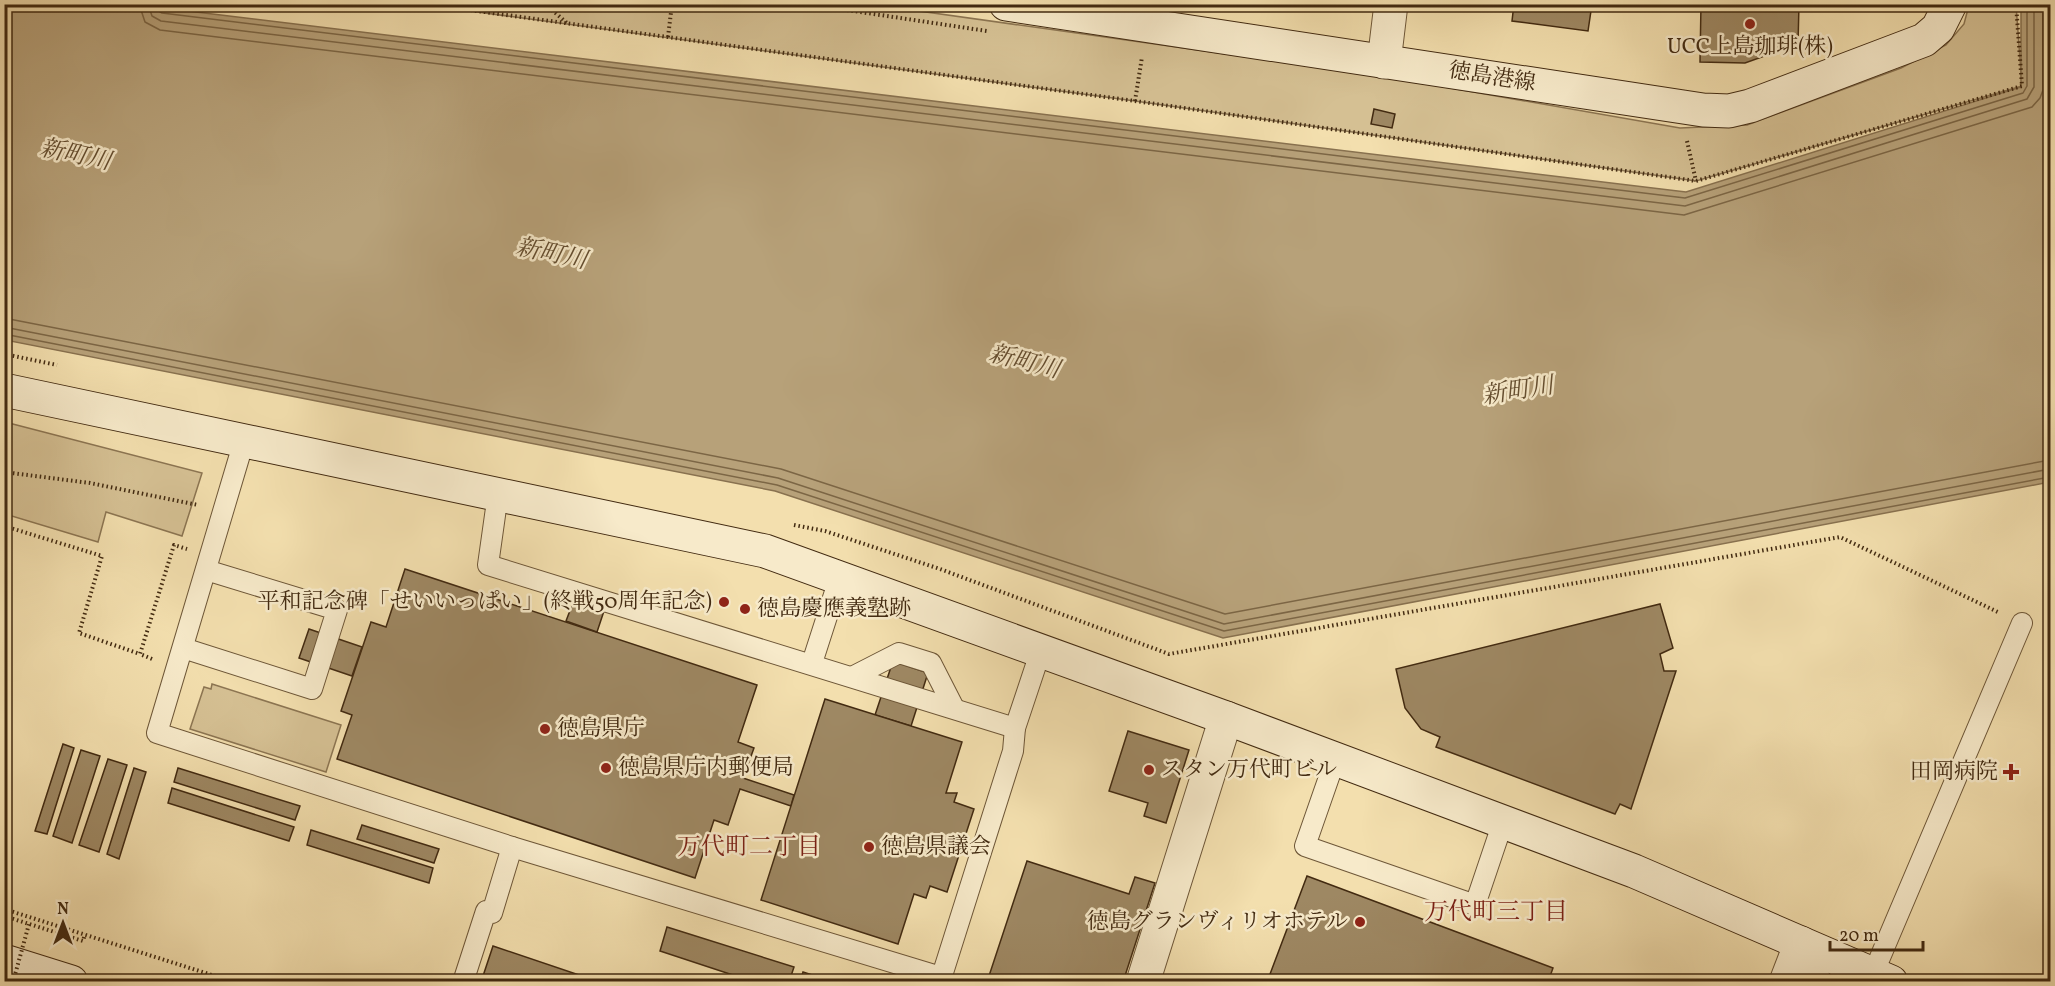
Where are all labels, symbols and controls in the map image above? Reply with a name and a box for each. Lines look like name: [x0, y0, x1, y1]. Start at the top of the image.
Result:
marker: UCC上島珈琲(株): [1743, 17, 1757, 31]
place label: UCC上島珈琲(株): [1667, 32, 1833, 63]
street label: 徳島港線: [1446, 56, 1538, 100]
water label: 新町川: [36, 132, 117, 181]
water label: 新町川: [512, 231, 593, 280]
water label: 新町川: [985, 338, 1066, 389]
water label: 新町川: [1480, 369, 1559, 414]
place label: 平和記念碑「せいいっぱい」(終戦50周年記念): [258, 587, 712, 618]
place label: 徳島慶應義塾跡: [757, 594, 911, 625]
marker: 平和記念碑「せいいっぱい」(終戦50周年記念): [717, 595, 731, 609]
marker: 徳島慶應義塾跡: [738, 602, 752, 616]
place label: 徳島県庁: [557, 714, 645, 745]
marker: 徳島県庁: [538, 722, 552, 736]
place label: 徳島県庁内郵便局: [618, 753, 794, 784]
place label: スタン万代町ビル: [1161, 755, 1337, 786]
place label: 田岡病院: [1910, 757, 1998, 788]
marker: 徳島県庁内郵便局: [599, 761, 613, 775]
marker: スタン万代町ビル: [1142, 763, 1156, 777]
marker: 田岡病院: [2002, 763, 2020, 781]
district label: 万代町二丁目: [677, 831, 821, 865]
place label: 徳島県議会: [881, 832, 991, 863]
marker: 徳島県議会: [862, 840, 876, 854]
north arrow: [33, 893, 93, 953]
district label: 万代町三丁目: [1424, 896, 1568, 930]
text: N: [57, 899, 69, 921]
place label: 徳島グランヴィリオホテル: [1087, 907, 1348, 938]
scale bar: [1830, 914, 1923, 952]
marker: 徳島グランヴィリオホテル: [1353, 915, 1367, 929]
text: 20 m: [1839, 924, 1879, 949]

